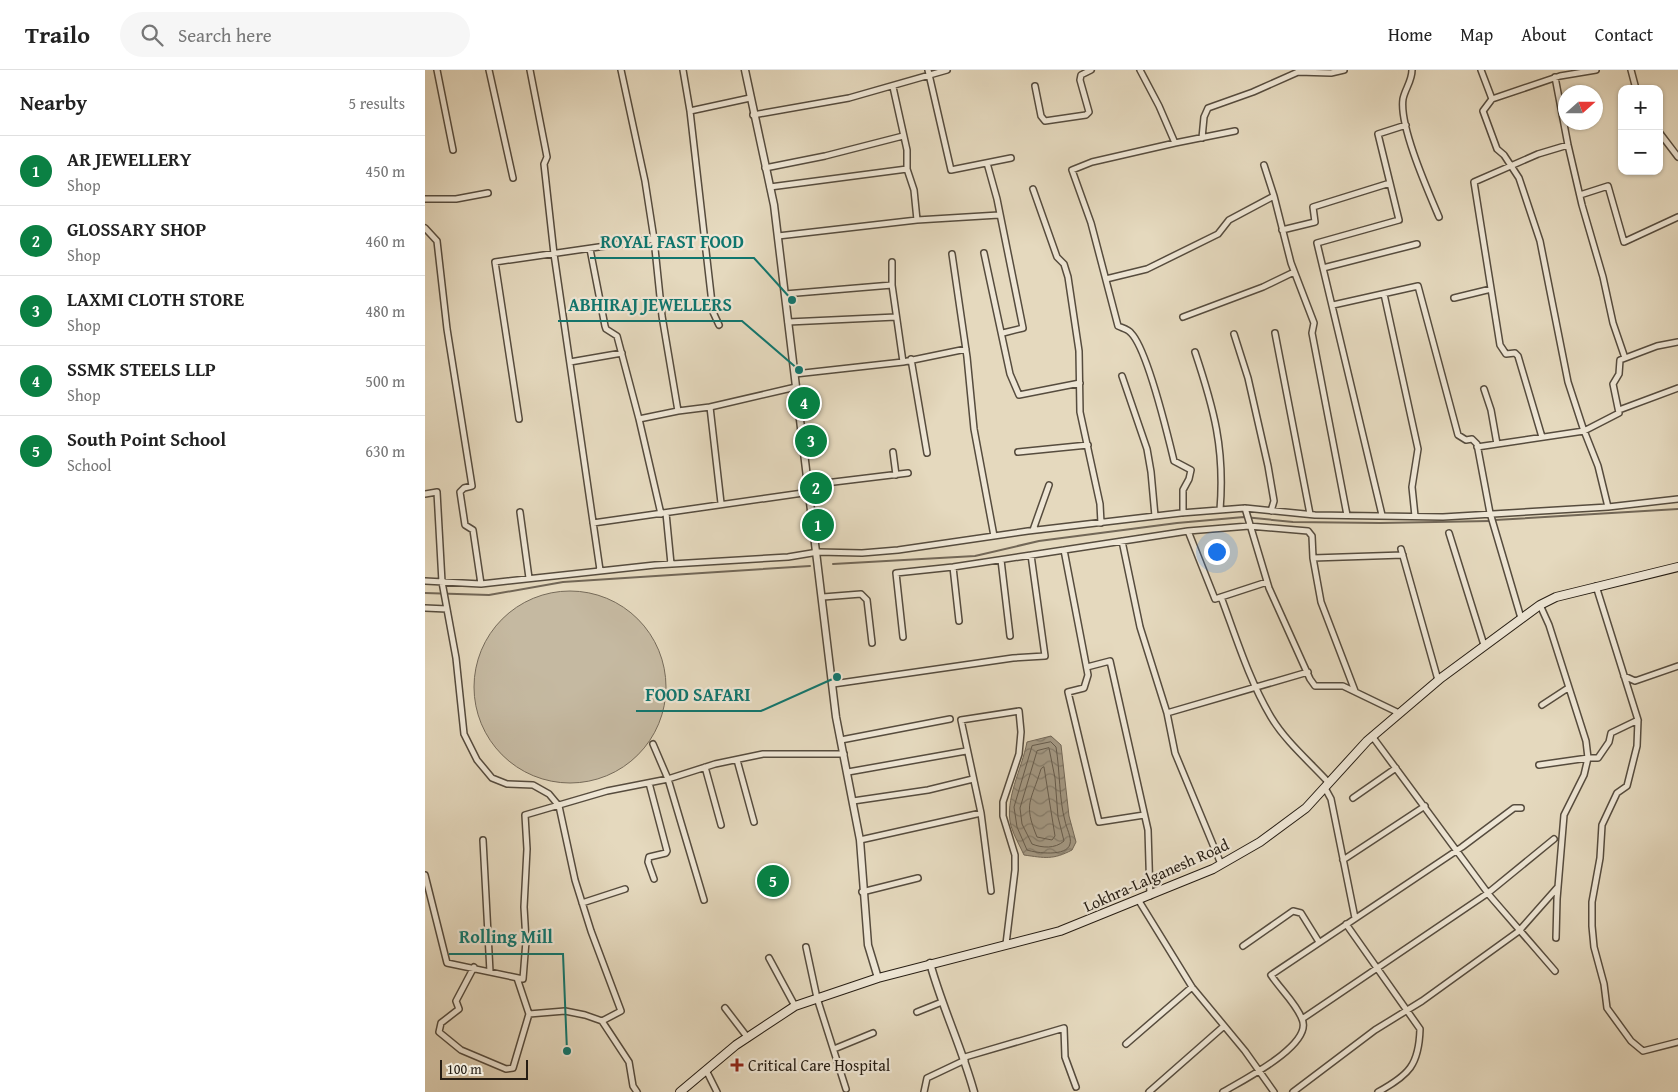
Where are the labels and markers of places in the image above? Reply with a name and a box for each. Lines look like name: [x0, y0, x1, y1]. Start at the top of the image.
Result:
callout: ROYAL FAST FOOD: [590, 225, 754, 258]
callout: ABHIRAJ JEWELLERS: [558, 288, 742, 321]
pin: 4: [788, 384, 820, 422]
pin: 3: [795, 422, 827, 460]
pin: 2: [800, 469, 832, 507]
pin: 1: [802, 506, 834, 544]
callout: FOOD SAFARI: [636, 678, 761, 711]
pin: 5: [757, 862, 789, 900]
callout: Rolling Mill: [449, 921, 563, 954]
place label: Critical Care Hospital: [748, 1053, 891, 1077]
marker: Critical Care Hospital: [730, 1058, 744, 1072]

